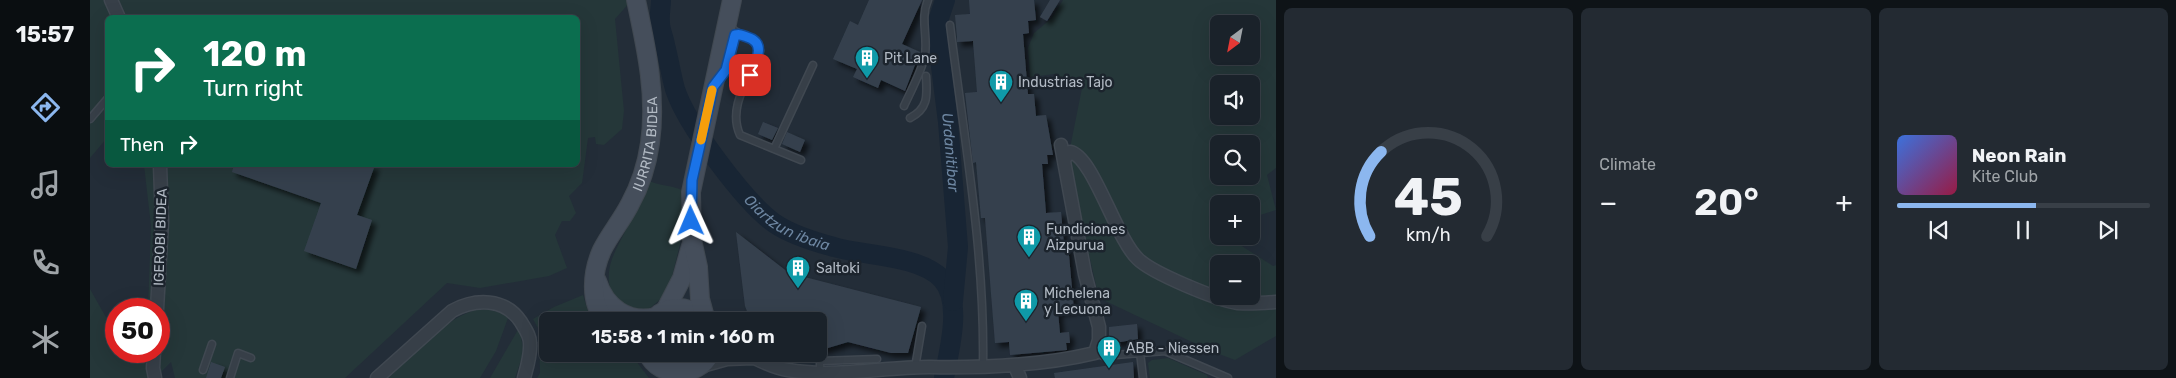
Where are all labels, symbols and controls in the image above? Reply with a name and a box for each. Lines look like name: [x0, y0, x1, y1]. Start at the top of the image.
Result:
north arrow: [1210, 15, 1260, 65]
map controls: [1210, 15, 1260, 305]
text: 15:57: [16, 21, 74, 48]
text: 120 m: [203, 33, 306, 75]
icon: right: [120, 35, 185, 100]
building icon: Pit Lane: [854, 45, 880, 79]
place label: Pit Lane: [884, 50, 937, 67]
pin: [729, 54, 771, 96]
icon: arrive: [736, 61, 764, 89]
building icon: Industrias Tajo: [988, 69, 1014, 103]
place label: Industrias Tajo: [1018, 74, 1113, 91]
text: Turn right: [203, 75, 303, 102]
button: sound: [1210, 75, 1260, 125]
icon: directions: [28, 90, 63, 125]
street label: IURRITA BIDEA: [629, 96, 661, 194]
water label: Urdanitibar: [938, 112, 963, 194]
icon: right: [174, 130, 202, 158]
text: Then: [120, 133, 164, 156]
button: search: [1210, 135, 1260, 185]
text: Neon Rain: [1972, 144, 2066, 167]
text: Climate: [1599, 155, 1656, 174]
text: 45: [1394, 166, 1463, 228]
icon: music: [28, 167, 63, 202]
text: Kite Club: [1972, 167, 2038, 186]
text: 20°: [1694, 179, 1759, 225]
text: −: [1599, 186, 1618, 219]
text: +: [1835, 186, 1853, 219]
street label: IGEROBI BIDEA: [150, 187, 171, 286]
water label: Oiartzun ibaia: [740, 191, 832, 255]
position arrow: [664, 194, 716, 246]
button: +: [1210, 195, 1260, 245]
icon: previous: [1925, 216, 1953, 244]
icon: pause: [2009, 216, 2037, 244]
icon: next: [2094, 216, 2122, 244]
place label: Fundiciones Aizpurua: [1046, 221, 1125, 254]
building icon: Fundiciones Aizpurua: [1016, 224, 1042, 258]
text: km/h: [1406, 224, 1451, 245]
icon: phone: [28, 245, 63, 280]
building icon: Saltoki: [785, 255, 811, 289]
button: −: [1210, 255, 1260, 305]
place label: Saltoki: [816, 260, 860, 277]
place label: Michelena y Lecuona: [1044, 285, 1111, 318]
building icon: Michelena y Lecuona: [1013, 288, 1039, 322]
speed limit sign: 50: [105, 298, 170, 363]
icon: climate: [28, 322, 63, 357]
text: 15:58 · 1 min · 160 m: [591, 325, 775, 348]
building icon: ABB - Niessen: [1096, 335, 1122, 369]
place label: ABB - Niessen: [1126, 340, 1219, 357]

